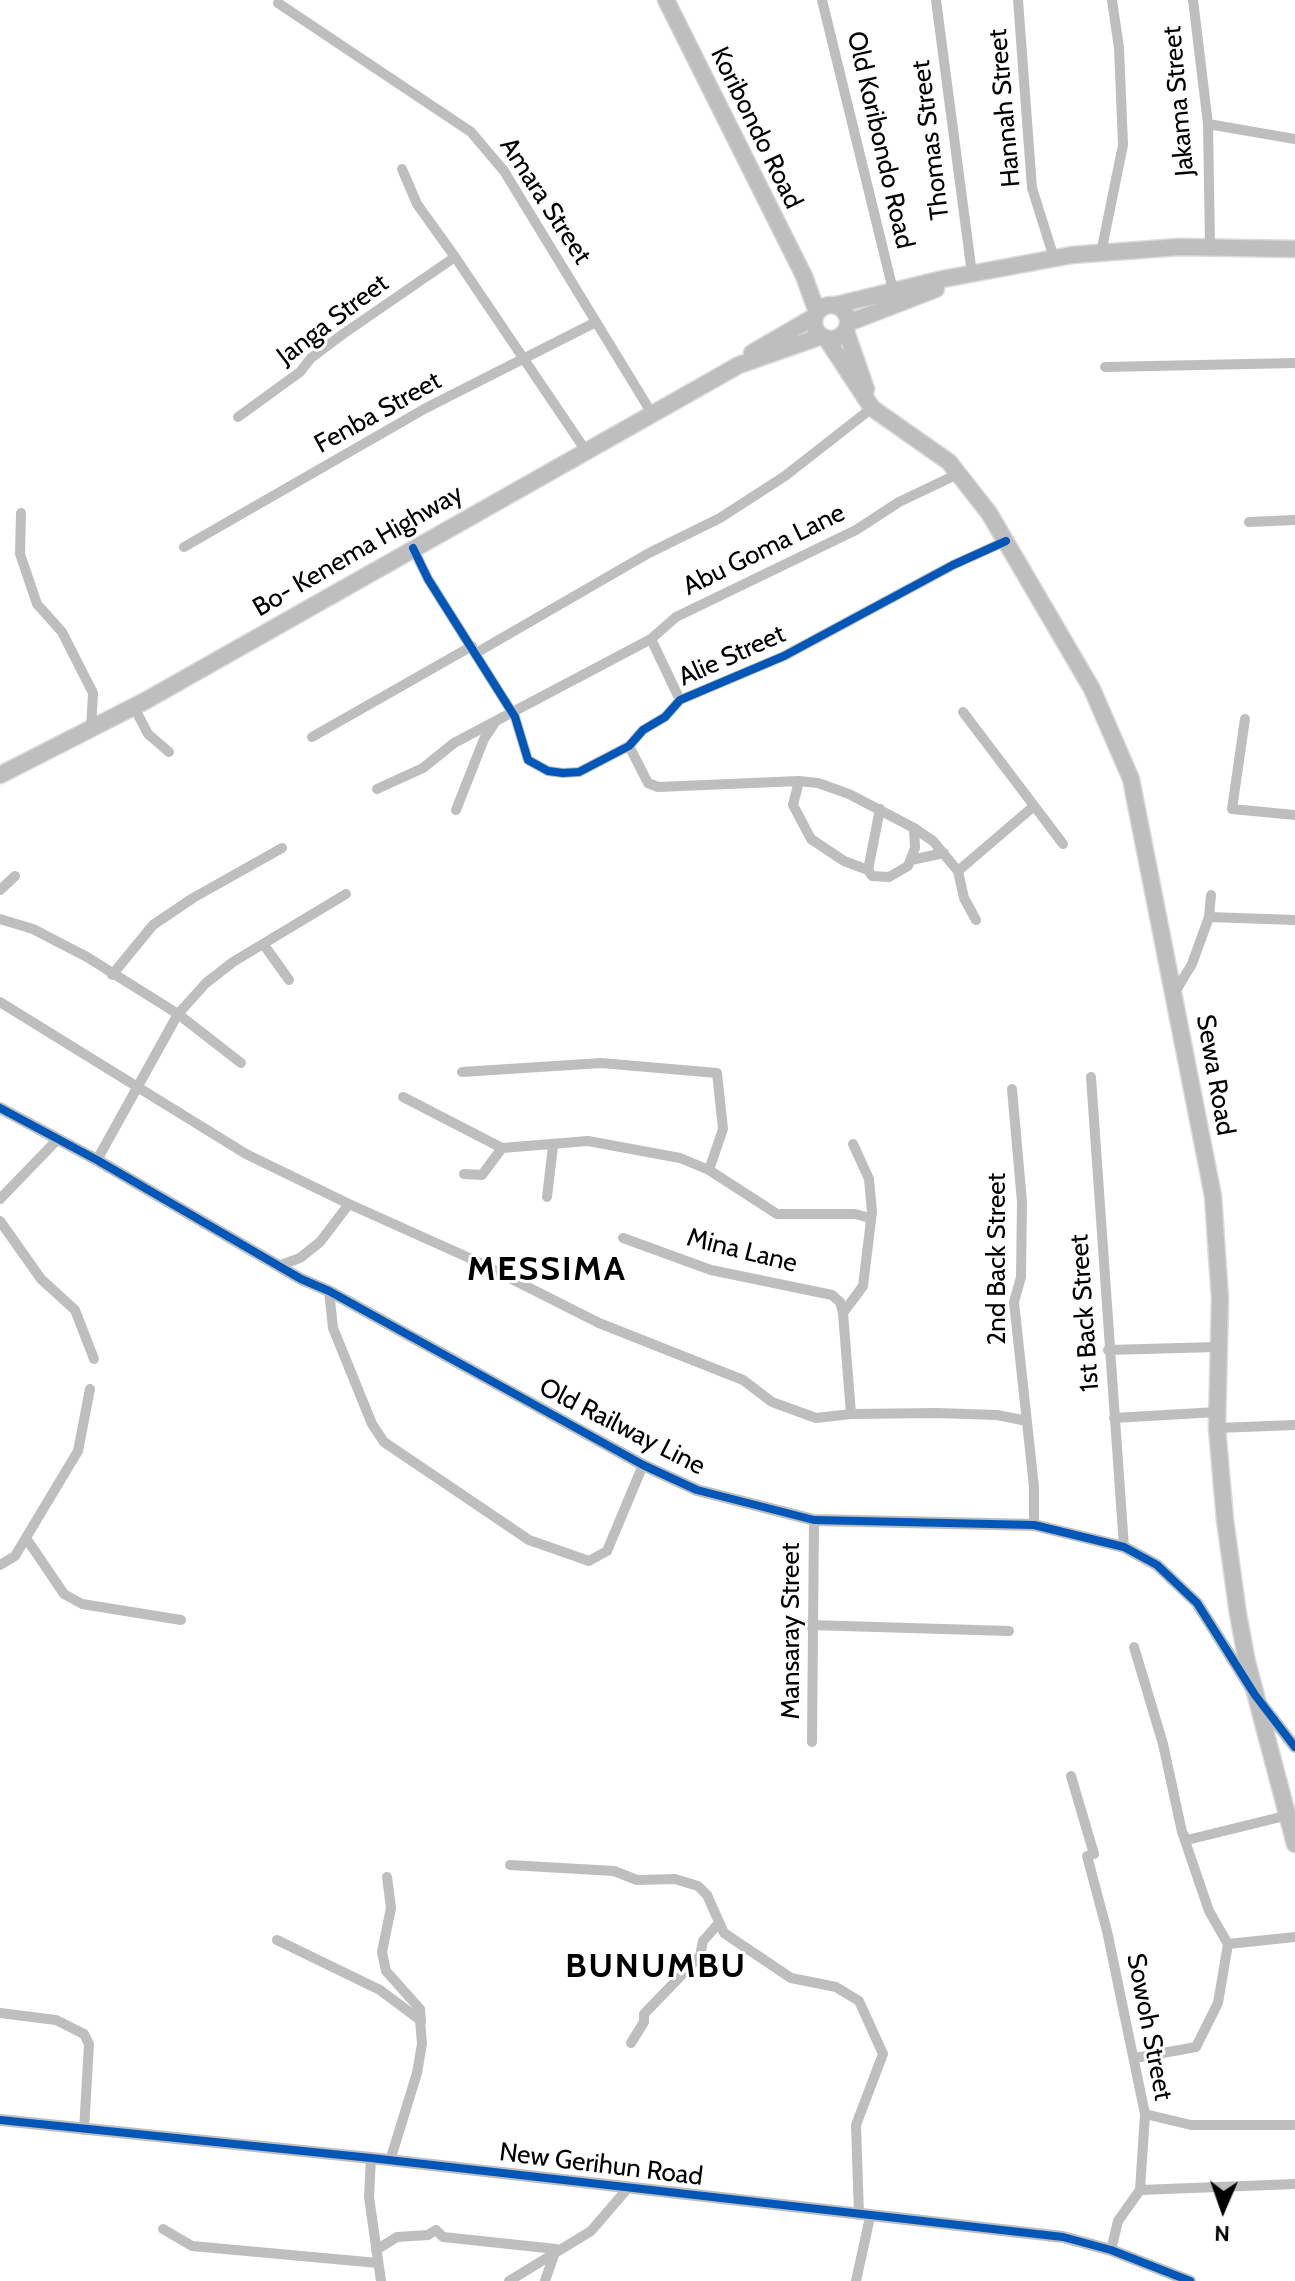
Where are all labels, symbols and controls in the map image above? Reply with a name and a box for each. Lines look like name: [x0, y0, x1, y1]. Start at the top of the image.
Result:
street label: Jakama Street: [1157, 25, 1201, 177]
street label: Hannah Street: [983, 27, 1027, 189]
street label: Old Koribondo Road: [840, 28, 920, 252]
street label: Koribondo Road: [703, 42, 809, 214]
street label: Thomas Street: [906, 58, 956, 222]
street label: Amara Street: [493, 132, 597, 270]
street label: Janga Street: [271, 268, 395, 372]
street label: Fenba Street: [309, 365, 447, 461]
street label: Bo- Kenema Highway: [248, 478, 468, 624]
street label: Abu Goma Lane: [678, 497, 850, 603]
street label: Alie Street: [674, 619, 790, 693]
street label: Sewa Road: [1189, 1012, 1241, 1138]
street label: 2nd Back Street: [981, 1173, 1013, 1345]
street label: Mina Lane: [684, 1222, 800, 1280]
street label: 1st Back Street: [1064, 1233, 1106, 1393]
district label: MESSIMA: [467, 1250, 627, 1290]
street label: Old Railway Line: [534, 1372, 710, 1482]
street label: Mansaray Street: [775, 1542, 807, 1720]
district label: BUNUMBU: [565, 1947, 747, 1987]
street label: Sowoh Street: [1119, 1951, 1179, 2103]
street label: New Gerihun Road: [497, 2137, 705, 2193]
north arrow: [1183, 2169, 1263, 2249]
text: N: [1214, 2220, 1230, 2247]

